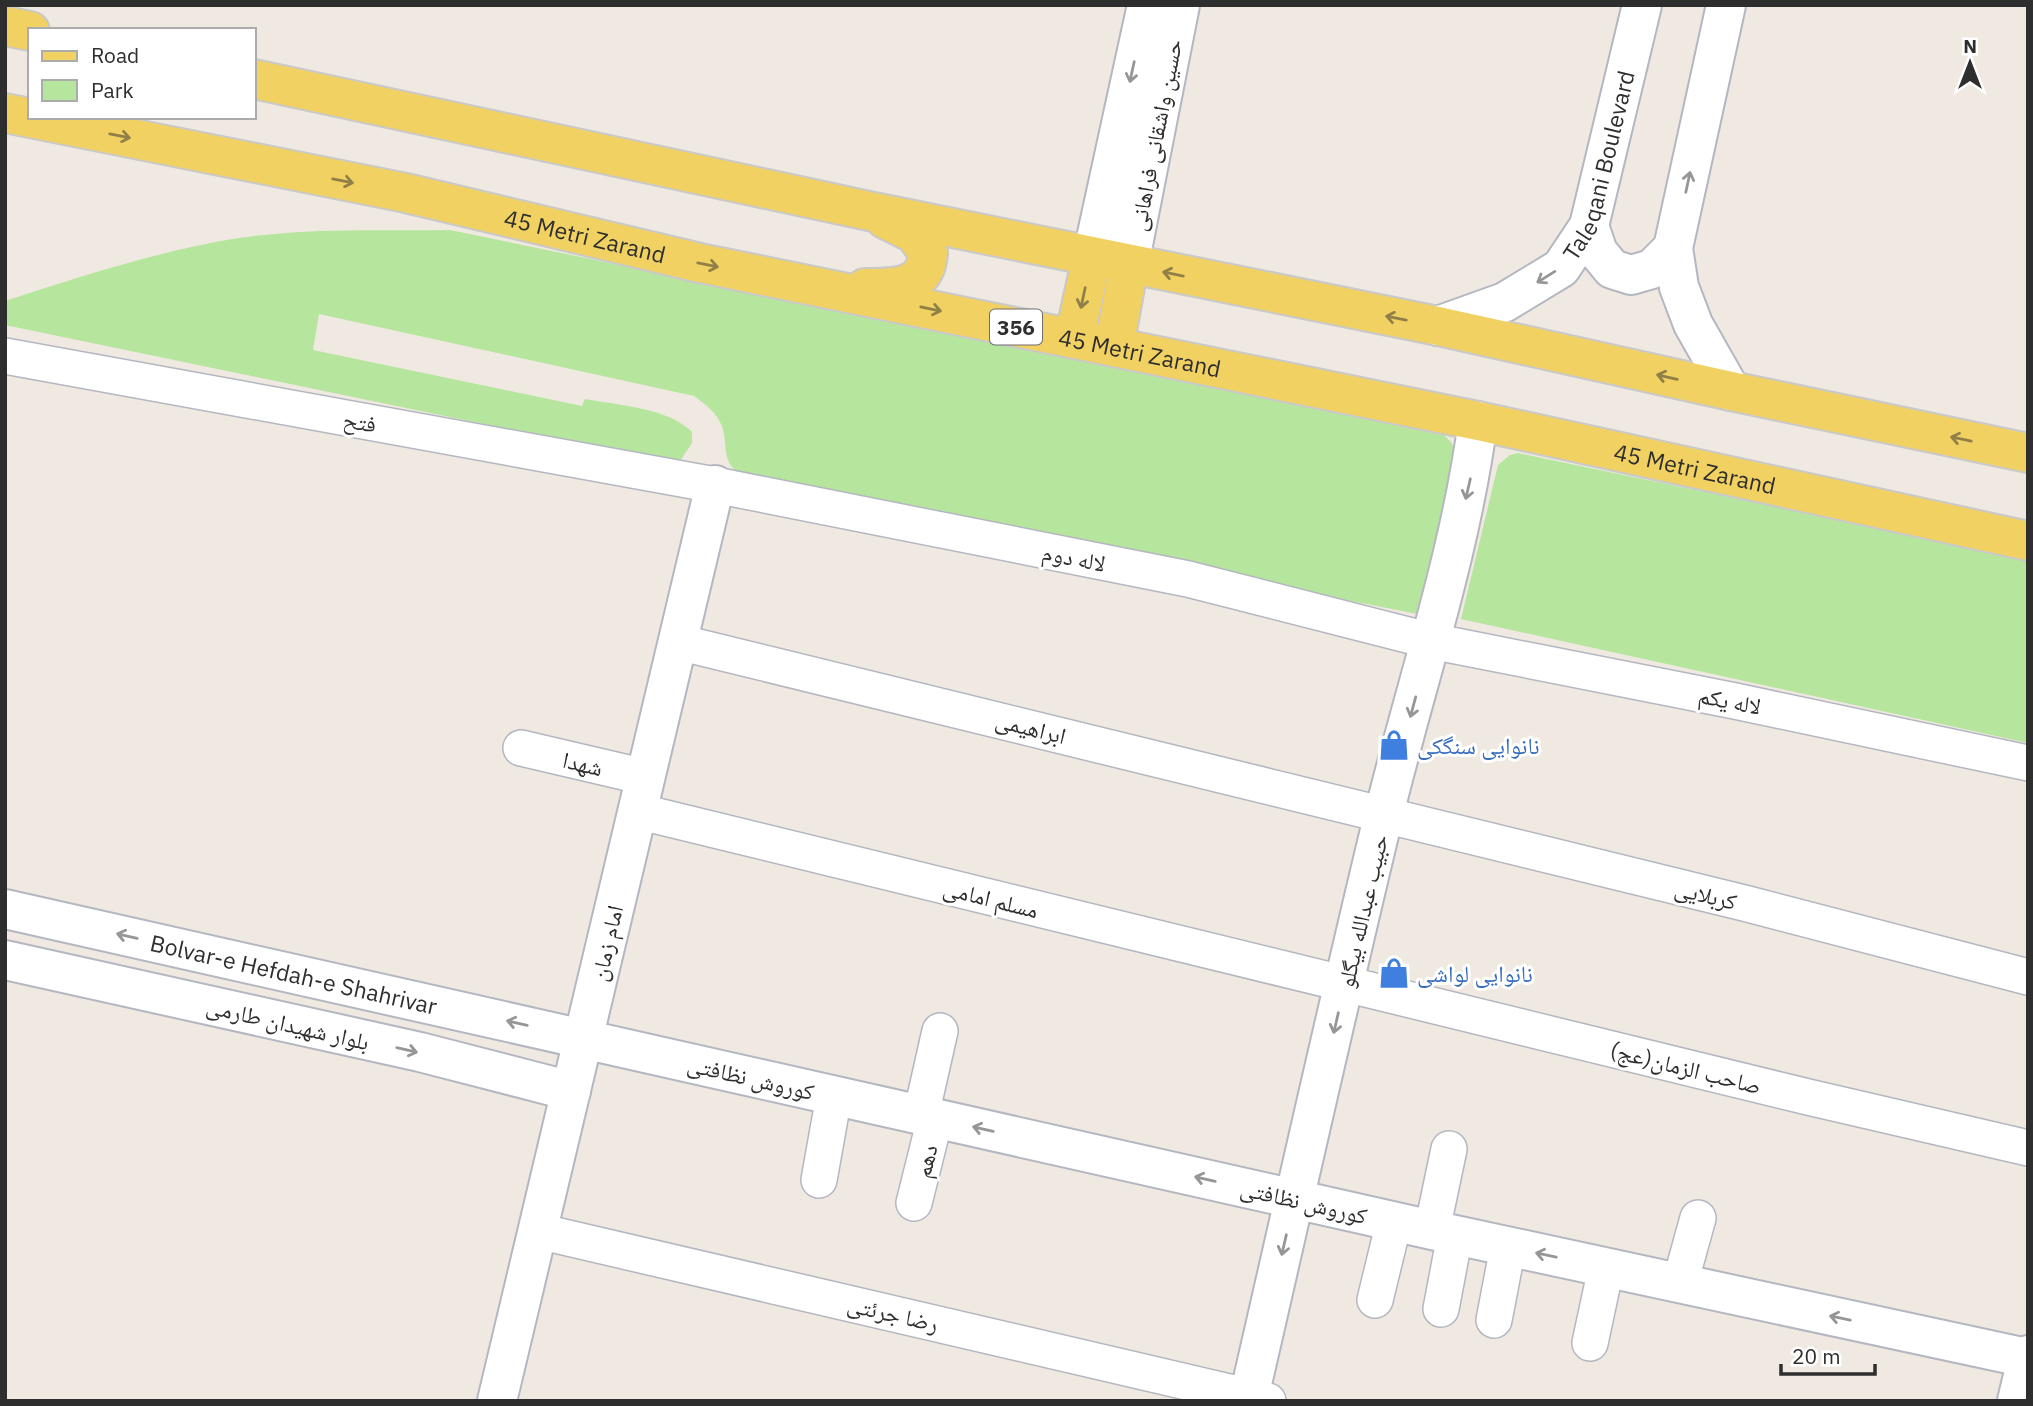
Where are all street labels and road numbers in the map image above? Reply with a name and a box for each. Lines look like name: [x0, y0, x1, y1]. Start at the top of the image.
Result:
street label: حسین واشقانی فراهانی: [1122, 37, 1188, 233]
street label: Taleqani Boulevard: [1556, 67, 1641, 266]
street label: 45 Metri Zarand: [501, 202, 669, 269]
road number: 356: [990, 310, 1042, 344]
street label: 45 Metri Zarand: [1056, 321, 1224, 383]
street label: فتح: [341, 403, 379, 440]
street label: 45 Metri Zarand: [1611, 436, 1779, 501]
street label: لاله دوم: [1039, 536, 1108, 580]
street label: لاله یکم: [1696, 679, 1764, 723]
street label: ابراهیمی: [993, 704, 1069, 750]
street label: شهدا: [560, 744, 606, 782]
street label: حبیب عبدالله بیگلو: [1330, 831, 1394, 991]
street label: مسلم امامی: [940, 872, 1042, 926]
street label: کربلایی: [1672, 872, 1741, 916]
street label: امام زمان: [583, 902, 631, 984]
street label: Bolvar-e Hefdah-e Shahrivar: [147, 927, 441, 1021]
street label: بلوار شهیدان طارمی: [204, 990, 372, 1056]
street label: صاحب الزمان(عج): [1607, 1034, 1765, 1101]
street label: کوروش نظافتی: [685, 1048, 818, 1106]
street label: دهم: [906, 1141, 946, 1181]
street label: کوروش نظافتی: [1238, 1172, 1371, 1230]
street label: رضا جرئتی: [845, 1288, 941, 1338]

